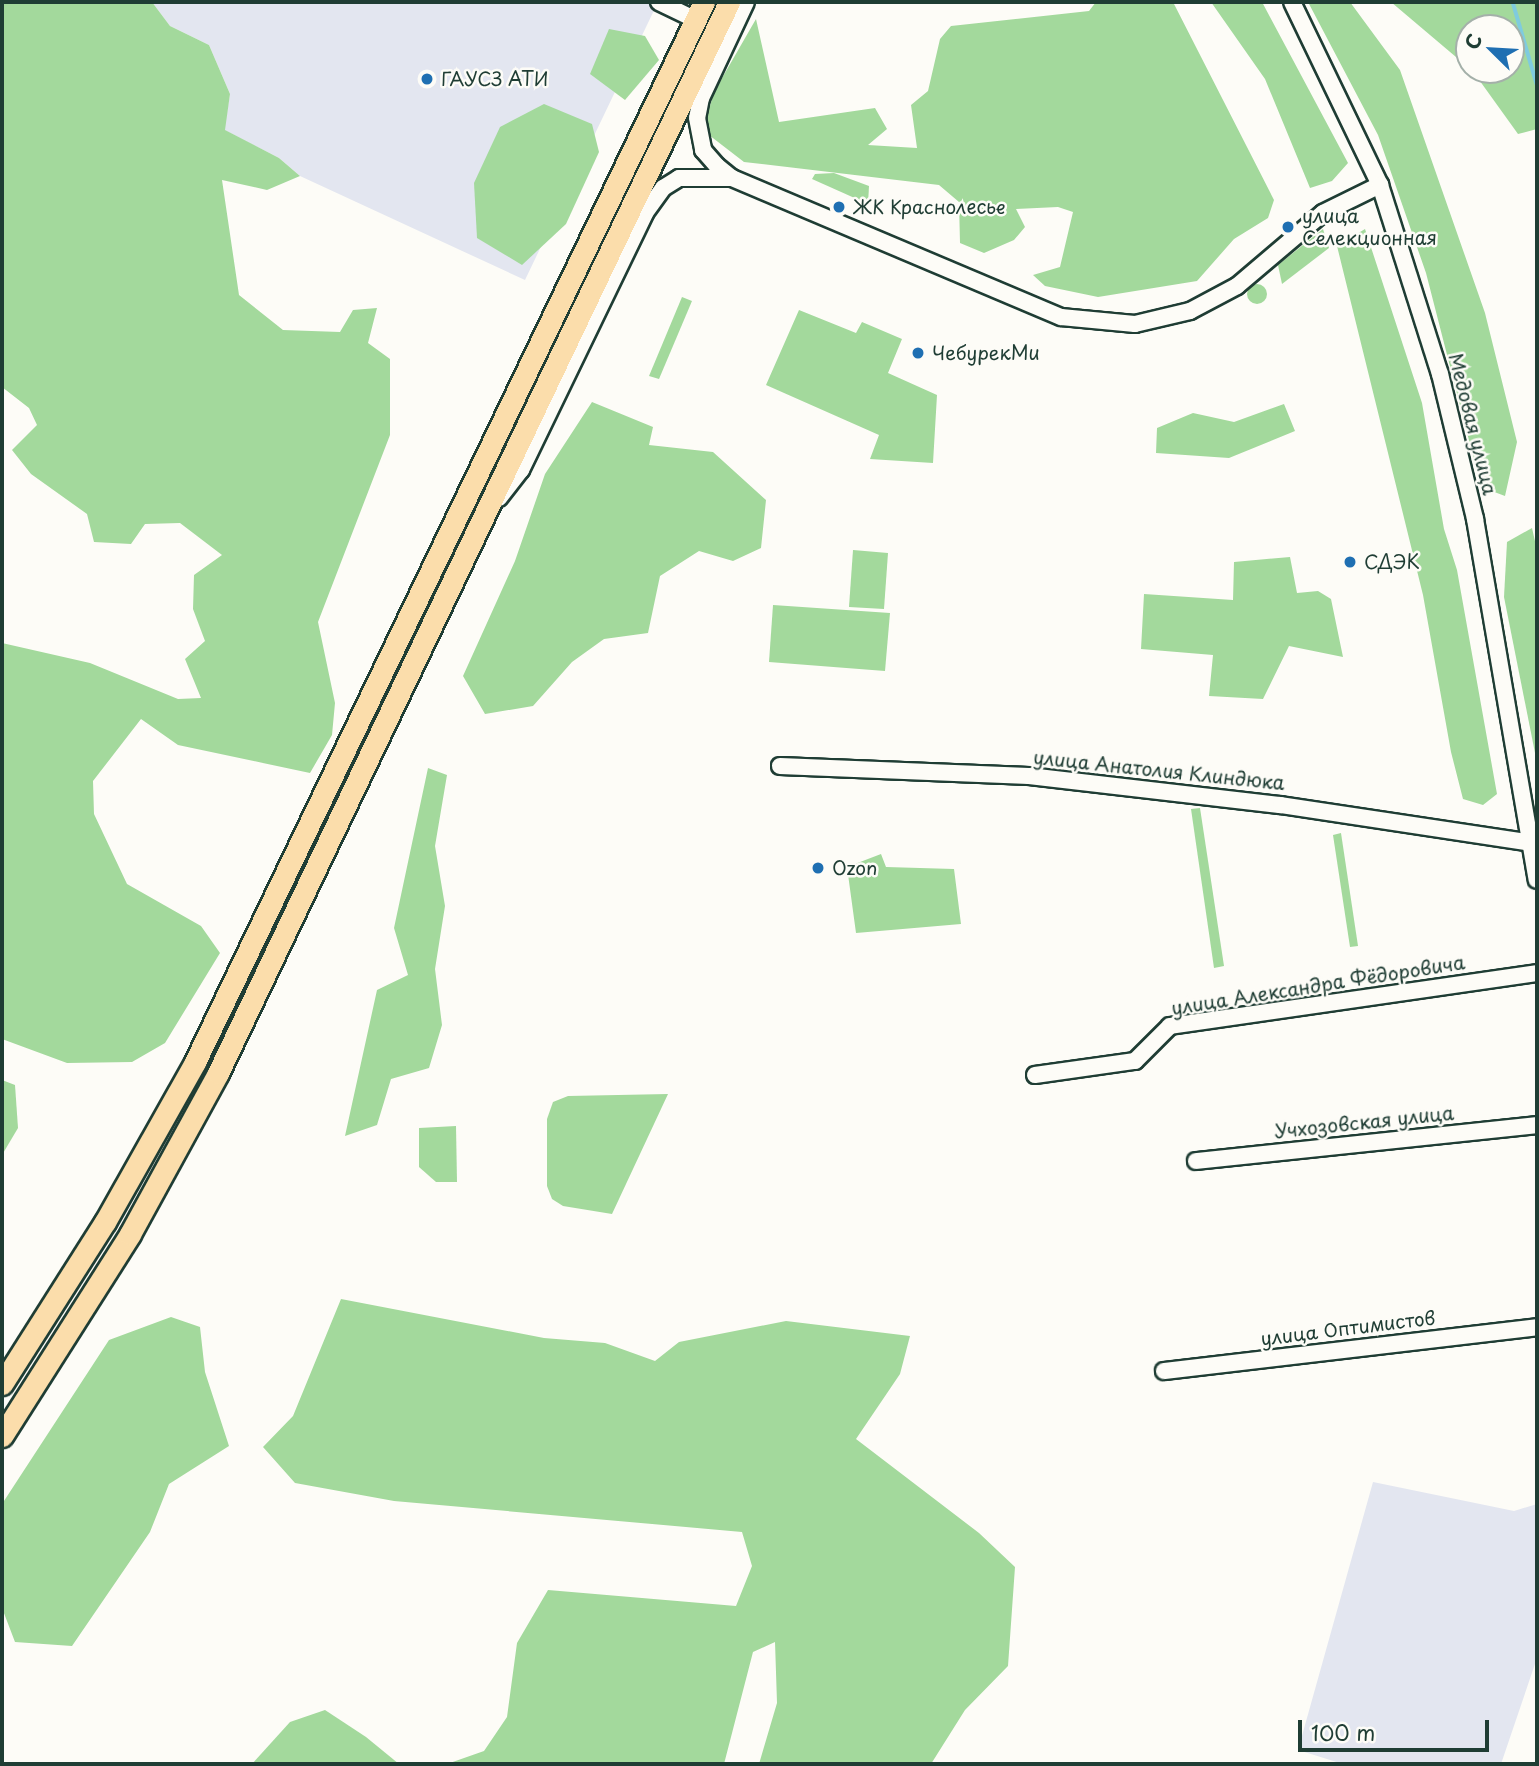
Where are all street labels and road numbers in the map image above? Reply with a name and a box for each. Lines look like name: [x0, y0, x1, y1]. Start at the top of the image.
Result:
street label: Медовая улица: [1444, 351, 1502, 497]
street label: улица Анатолия Клиндюка: [1031, 745, 1287, 795]
street label: улица Александра Фёдоровича: [1170, 951, 1466, 1019]
street label: Учхозовская улица: [1273, 1101, 1455, 1143]
street label: улица Оптимистов: [1259, 1306, 1437, 1350]

